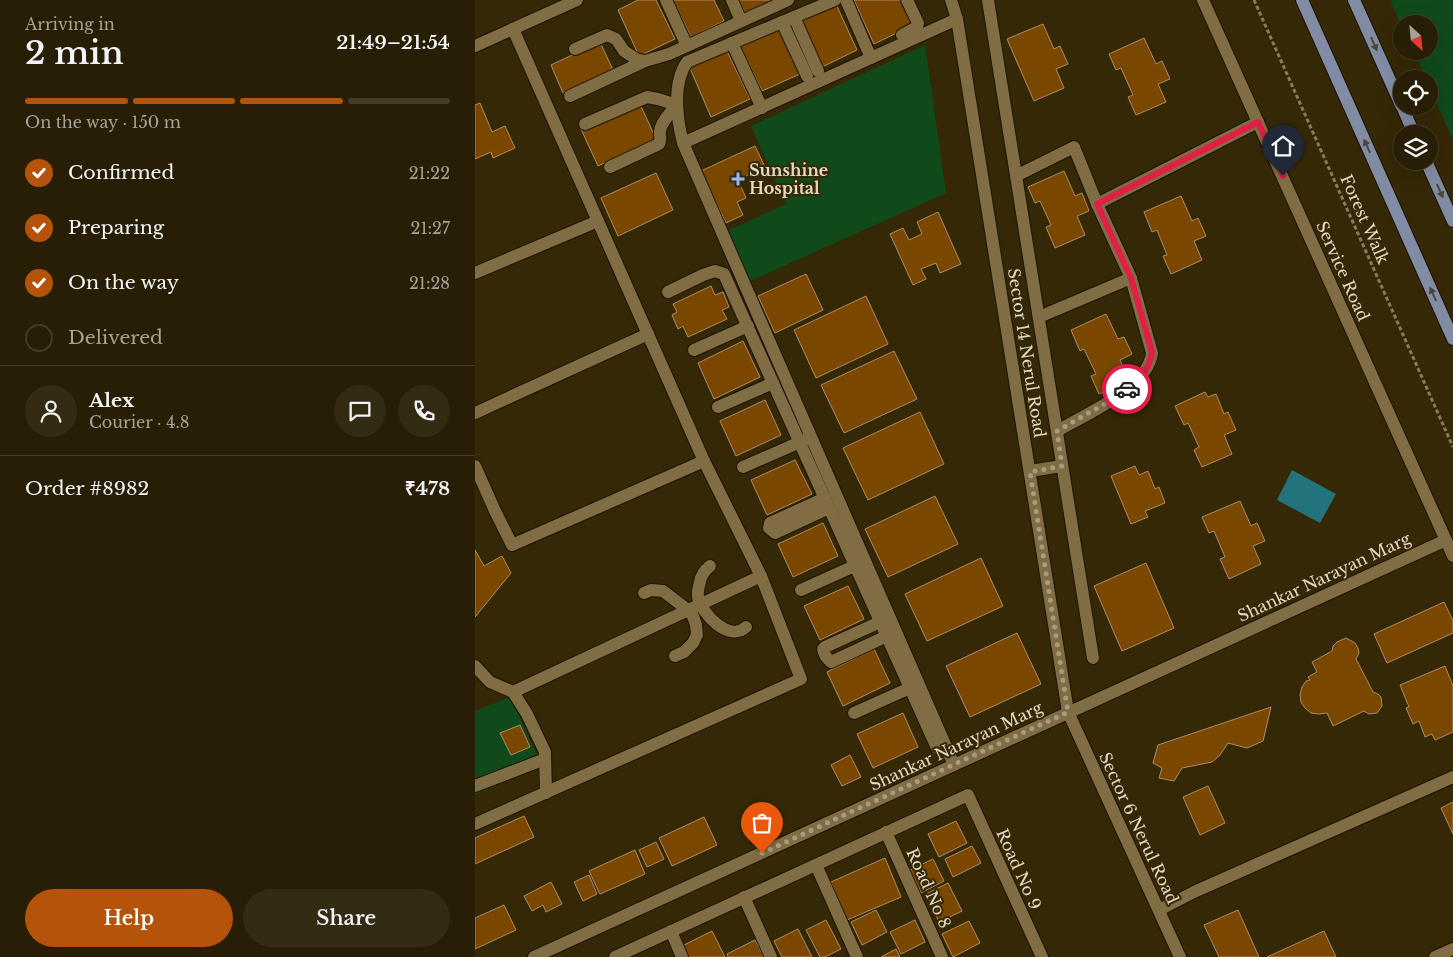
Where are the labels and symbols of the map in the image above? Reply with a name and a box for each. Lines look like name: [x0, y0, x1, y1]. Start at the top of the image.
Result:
north arrow: [1393, 15, 1437, 60]
one-way arrow: [1370, 37, 1378, 52]
pin: [1262, 125, 1304, 176]
one-way arrow: [1362, 139, 1370, 153]
place label: Sunshine Hospital: [749, 160, 828, 198]
street label: Forest Walk: [1336, 171, 1394, 267]
marker: Sunshine Hospital: [731, 172, 745, 186]
one-way arrow: [1436, 184, 1444, 198]
street label: Service Road: [1312, 218, 1374, 324]
street label: Sector 14 Nerul Road: [1004, 267, 1050, 439]
one-way arrow: [1429, 287, 1437, 301]
courier: [1102, 364, 1152, 414]
street label: Shankar Narayan Marg: [1234, 528, 1414, 626]
street label: Shankar Narayan Marg: [866, 697, 1046, 795]
street label: Sector 6 Nerul Road: [1095, 749, 1183, 907]
pin: [741, 802, 783, 853]
street label: Road No 9: [992, 825, 1046, 913]
street label: Road No 8: [902, 845, 956, 931]

